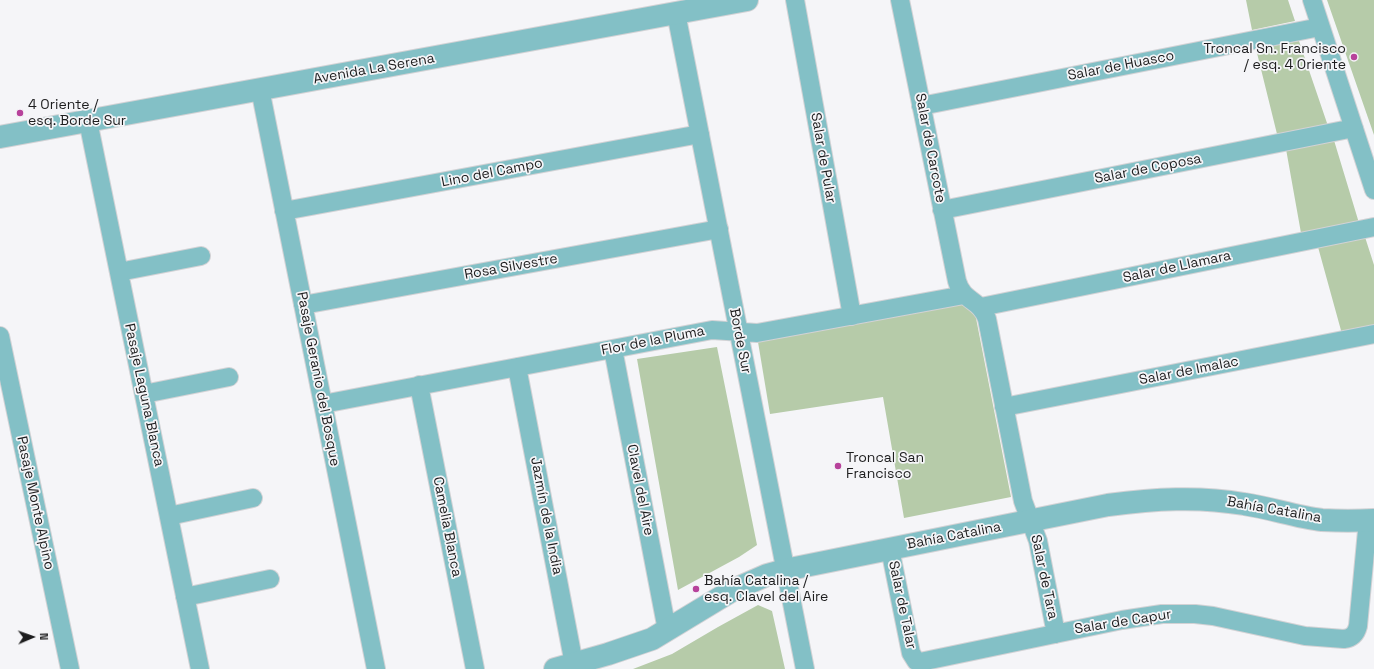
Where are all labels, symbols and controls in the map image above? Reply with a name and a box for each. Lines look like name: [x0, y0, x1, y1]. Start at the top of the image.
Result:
place label: Troncal Sn. Francisco / esq. 4 Oriente: [1203, 41, 1346, 74]
street label: Salar de Huasco: [1066, 47, 1176, 85]
street label: Avenida La Serena: [312, 50, 436, 88]
marker: Troncal Sn. Francisco / esq. 4 Oriente: [1349, 52, 1359, 62]
street label: Salar de Carcote: [911, 92, 949, 204]
place label: 4 Oriente / esq. Borde Sur: [28, 97, 126, 130]
marker: 4 Oriente / esq. Borde Sur: [15, 108, 25, 118]
street label: Salar de Pular: [807, 111, 839, 205]
street label: Salar de Coposa: [1093, 150, 1203, 188]
street label: Lino del Campo: [440, 155, 544, 191]
street label: Salar de Llamara: [1121, 247, 1233, 287]
street label: Rosa Silvestre: [463, 251, 559, 283]
street label: Pasaje Geranio del Bosque: [293, 290, 343, 468]
street label: Borde Sur: [725, 307, 755, 375]
street label: Pasaje Laguna Blanca: [121, 322, 167, 468]
street label: Flor de la Pluma: [600, 323, 706, 359]
street label: Salar de Imalac: [1138, 353, 1240, 389]
street label: Pasaje Monte Alpino: [13, 435, 57, 571]
street label: Clavel del Aire: [623, 443, 657, 537]
place label: Troncal San Francisco: [846, 450, 924, 482]
street label: Jazmín de la India: [526, 456, 566, 576]
marker: Troncal San Francisco: [833, 461, 843, 471]
street label: Camelia Blanca: [429, 476, 465, 578]
street label: Bahía Catalina: [1226, 493, 1322, 527]
street label: Bahía Catalina: [906, 519, 1002, 553]
street label: Salar de Tara: [1027, 533, 1061, 621]
street label: Salar de Talar: [884, 559, 920, 651]
place label: Bahía Catalina / esq. Clavel del Aire: [704, 573, 828, 606]
marker: Bahía Catalina / esq. Clavel del Aire: [691, 584, 701, 594]
street label: Salar de Capur: [1073, 606, 1173, 638]
north arrow: [12, 617, 52, 657]
text: N: [37, 633, 51, 641]

